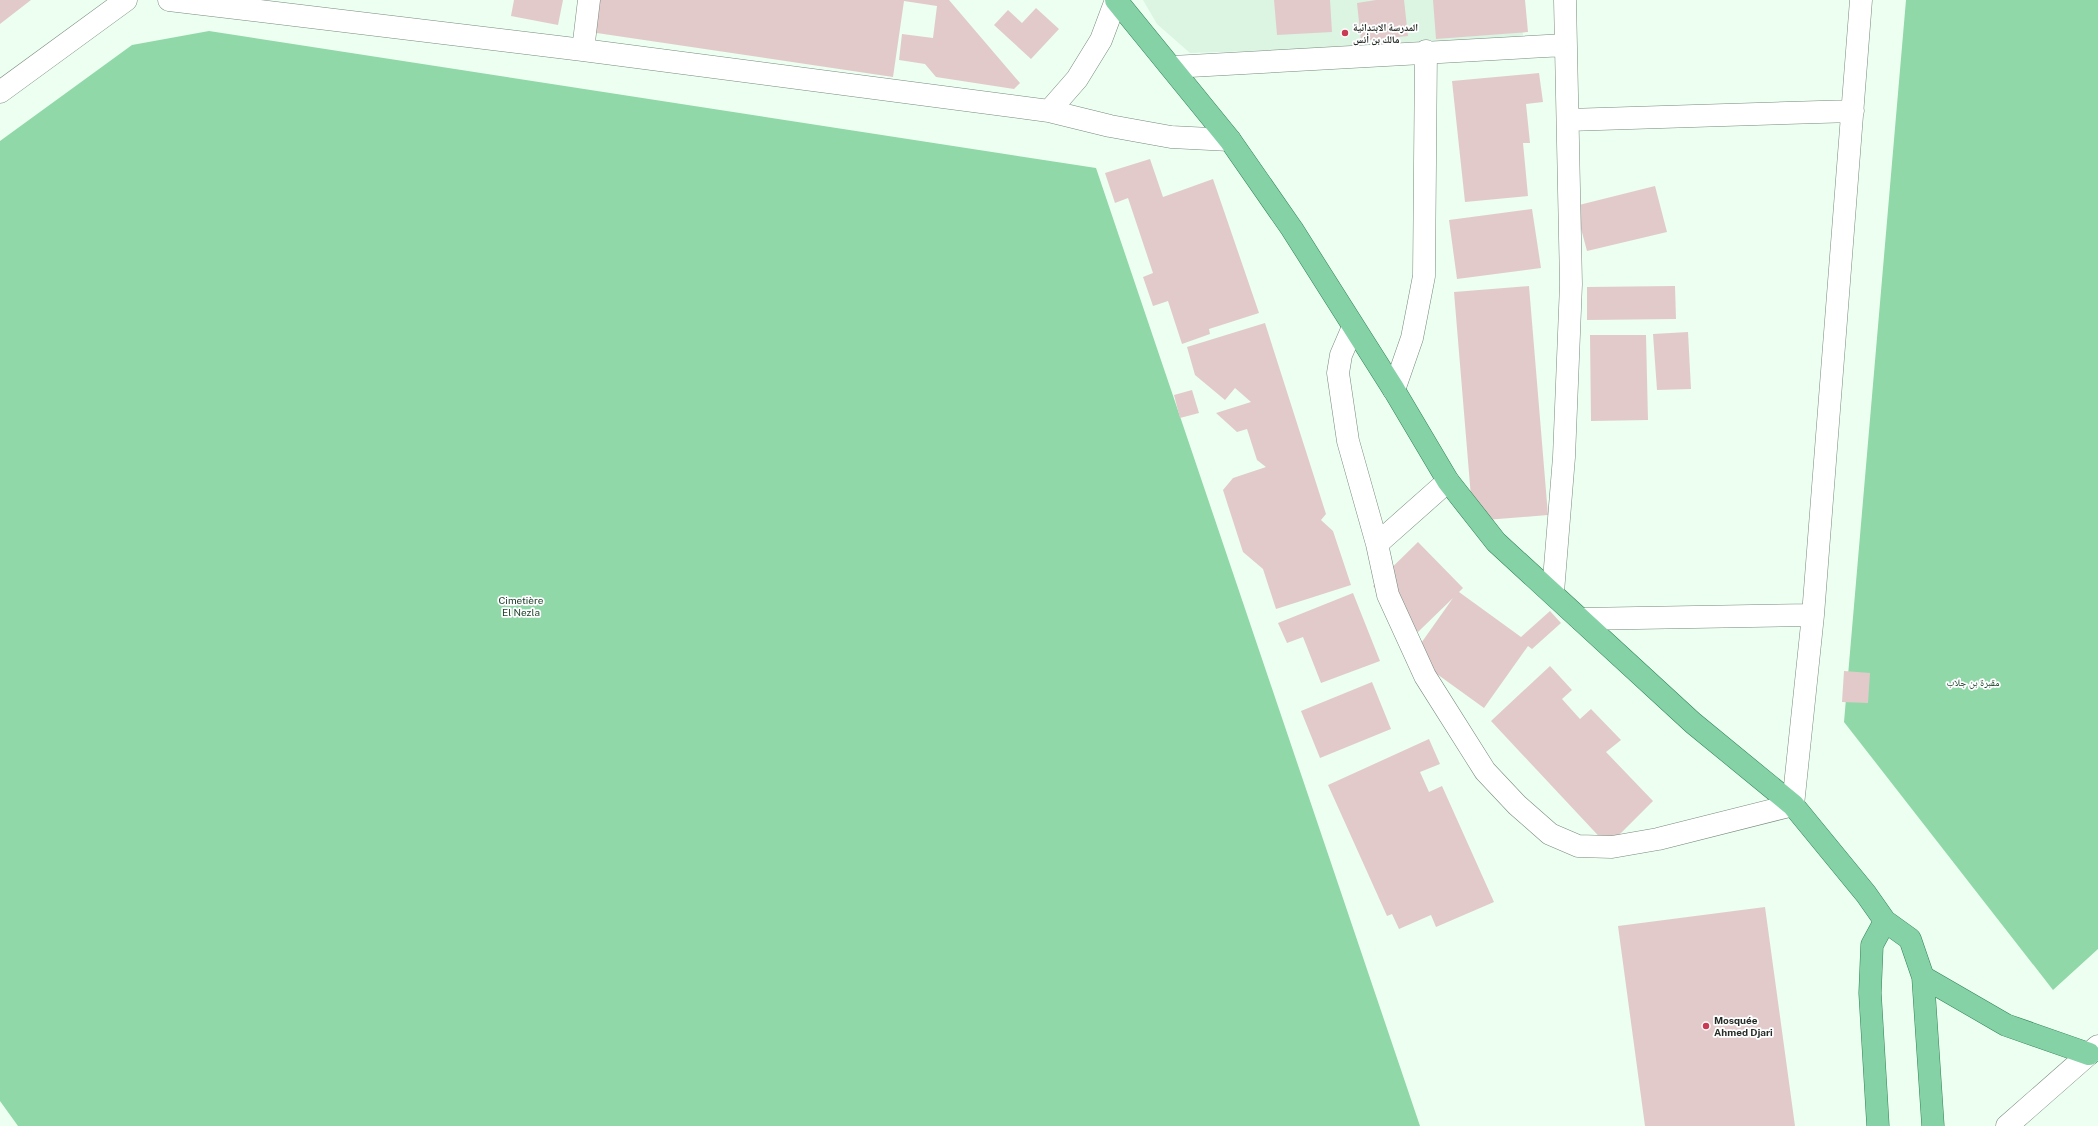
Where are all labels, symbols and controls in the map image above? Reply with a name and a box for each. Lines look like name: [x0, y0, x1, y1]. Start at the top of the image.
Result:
place label: المدرسة الابتدائية مالك بن أنس: [1353, 21, 1418, 46]
marker: المدرسة الابتدائية مالك بن أنس: [1340, 28, 1350, 38]
park label: Cimetière El Nezla: [498, 594, 544, 618]
park label: مقبرة بن جلاب: [1946, 676, 2000, 689]
place label: Mosquée Ahmed Djari: [1714, 1014, 1773, 1038]
marker: Mosquée Ahmed Djari: [1701, 1021, 1711, 1031]

